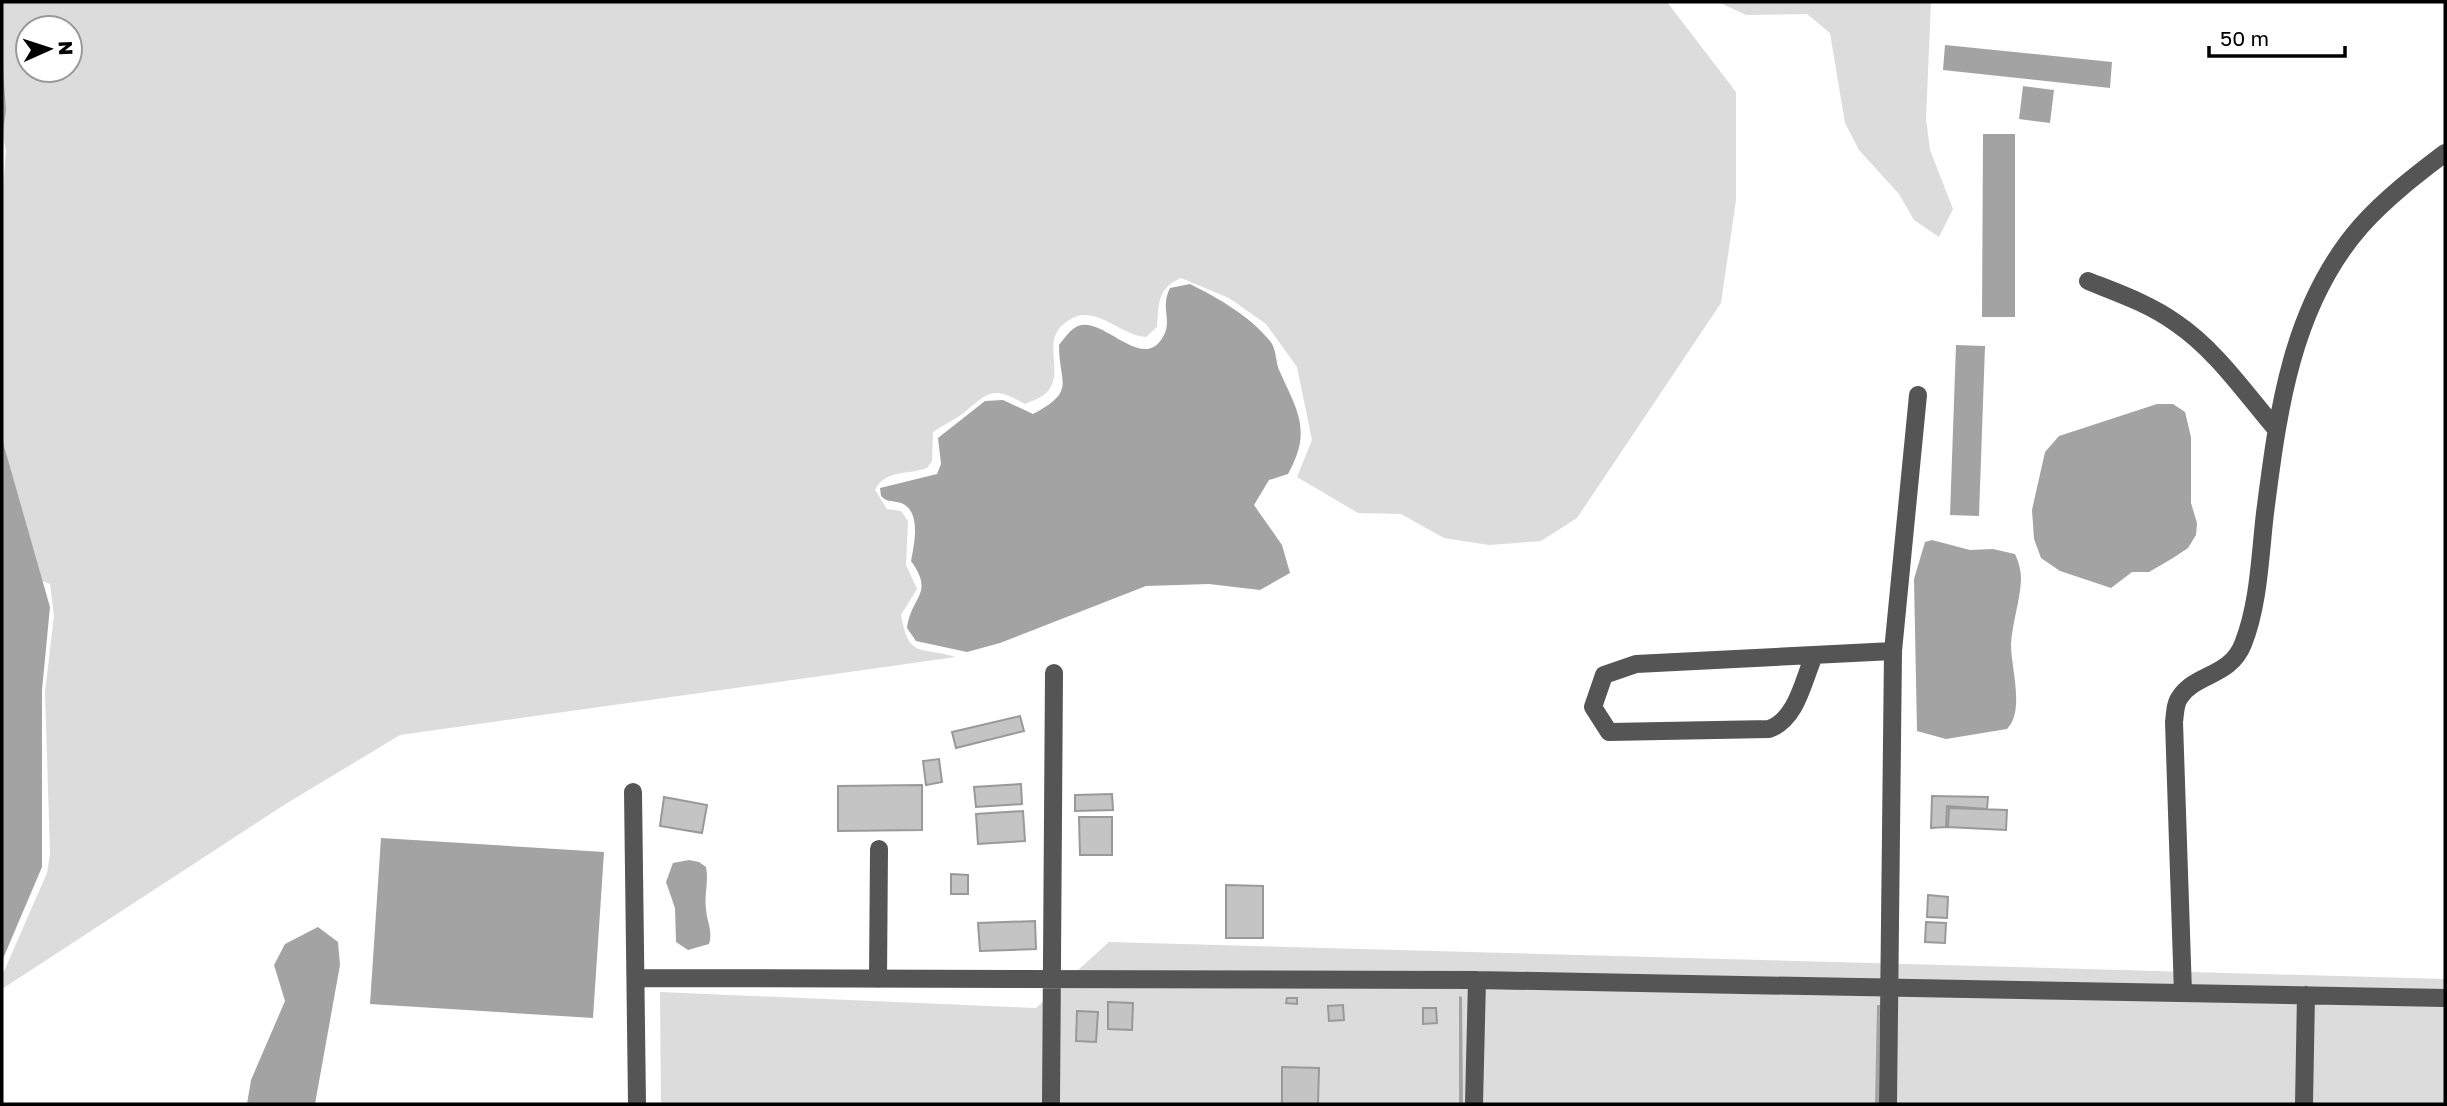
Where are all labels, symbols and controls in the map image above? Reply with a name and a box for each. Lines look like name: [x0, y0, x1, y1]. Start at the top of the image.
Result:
north arrow: [14, 14, 84, 84]
scale bar: [2209, 14, 2346, 58]
text: 50 m: [2220, 25, 2269, 51]
text: N: [55, 40, 78, 56]

